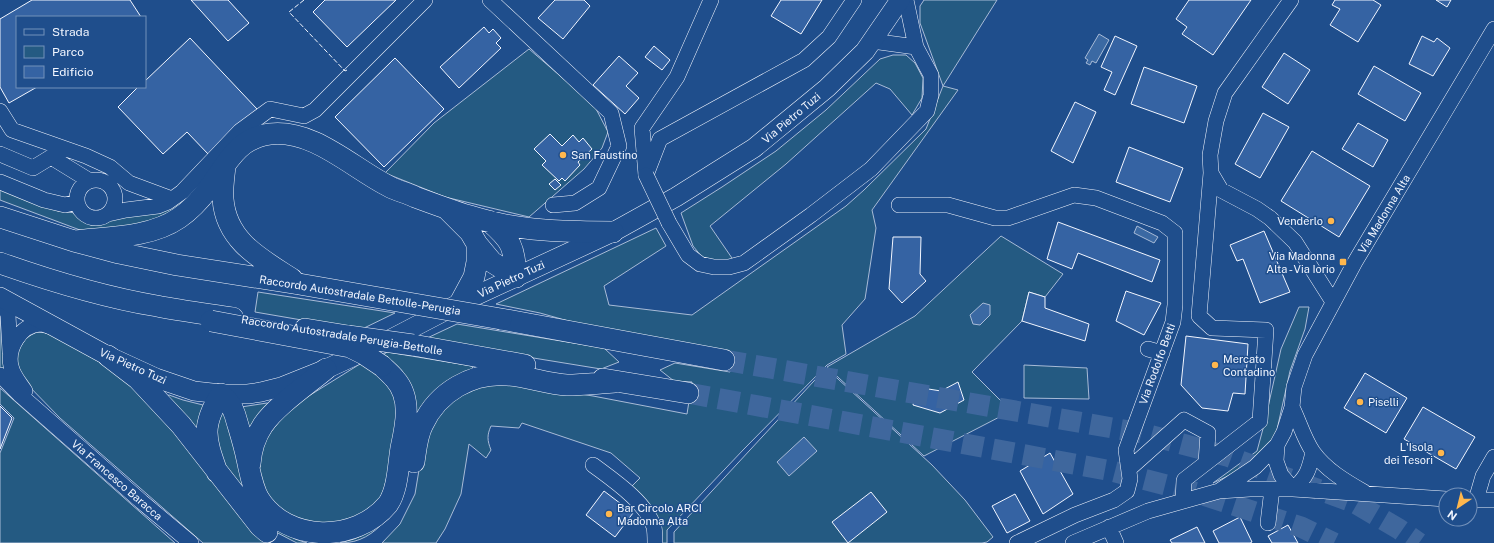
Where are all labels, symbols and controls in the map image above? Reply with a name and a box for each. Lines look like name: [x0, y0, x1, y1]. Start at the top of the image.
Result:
legend: [16, 16, 146, 88]
text: Strada: [52, 25, 89, 39]
text: Parco: [52, 45, 84, 59]
text: Edificio: [52, 65, 94, 79]
street label: Via Pietro Tuzi: [759, 90, 823, 146]
place label: San Faustino: [571, 149, 637, 161]
marker: San Faustino: [558, 150, 568, 160]
street label: Via Madonna Alta: [1356, 172, 1412, 256]
place label: Venderlo: [1277, 215, 1323, 227]
marker: Venderlo: [1326, 216, 1336, 226]
place label: Via Madonna Alta - Via Iorio: [1266, 250, 1335, 275]
marker: Via Madonna Alta - Via Iorio: [1338, 257, 1348, 267]
street label: Via Pietro Tuzi: [476, 258, 546, 300]
street label: Raccordo Autostradale Bettolle-Perugia: [258, 273, 462, 317]
street label: Raccordo Autostradale Perugia-Bettolle: [241, 313, 443, 357]
street label: Via Rodolfo Betti: [1137, 322, 1177, 406]
street label: Via Pietro Tuzi: [98, 346, 168, 386]
place label: Mercato Contadino: [1223, 353, 1275, 378]
marker: Mercato Contadino: [1210, 360, 1220, 370]
place label: Piselli: [1368, 396, 1399, 408]
marker: Piselli: [1355, 397, 1365, 407]
street label: Via Francesco Baracca: [69, 437, 165, 523]
place label: L'Isola dei Tesori: [1384, 441, 1433, 466]
marker: L'Isola dei Tesori: [1436, 448, 1446, 458]
north arrow: [1438, 487, 1478, 527]
place label: Bar Circolo ARCI Madonna Alta: [617, 502, 702, 527]
text: N: [1445, 508, 1459, 523]
marker: Bar Circolo ARCI Madonna Alta: [604, 509, 614, 519]

